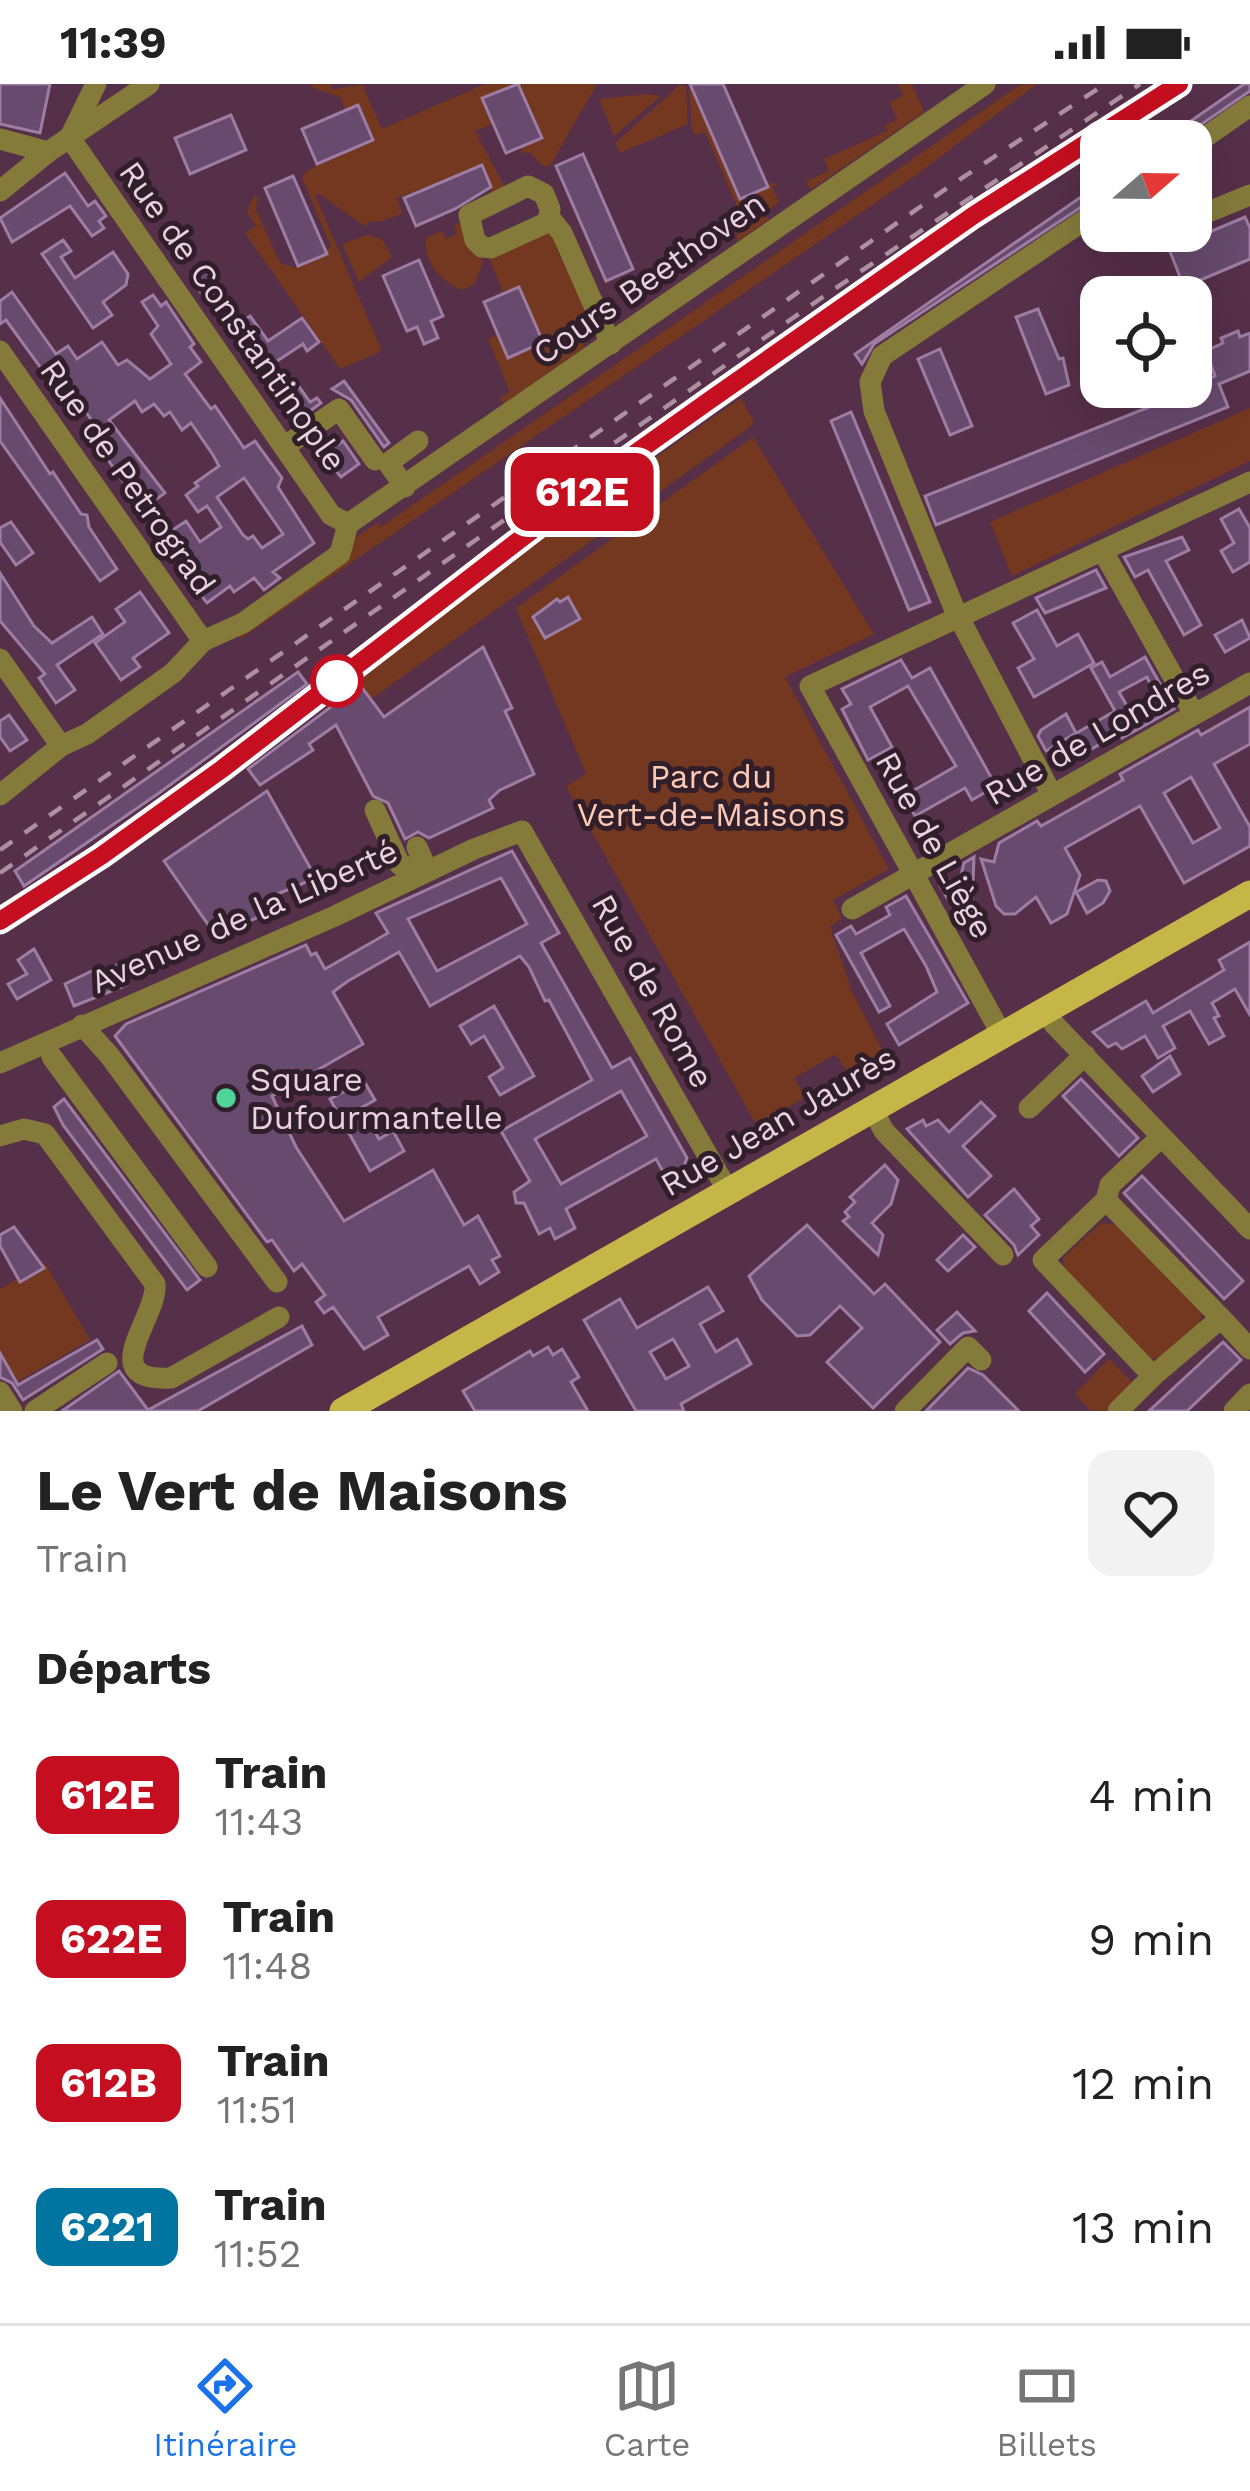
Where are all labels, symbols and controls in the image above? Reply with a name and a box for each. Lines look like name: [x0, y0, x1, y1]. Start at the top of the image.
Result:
text: 11:39: [60, 16, 167, 69]
north arrow: [1080, 120, 1212, 252]
map controls: [1080, 120, 1212, 408]
street label: Rue de Constantinople: [111, 154, 355, 478]
street label: Cours Beethoven: [526, 183, 772, 373]
button: locate: [1080, 276, 1212, 408]
street label: Rue de Petrograd: [32, 352, 224, 602]
line badge: 612E: [498, 453, 666, 531]
text: 612E: [535, 467, 629, 516]
street label: Rue de Londres: [978, 653, 1216, 813]
unlabelled marker: [312, 656, 362, 706]
street label: Rue de Liège: [868, 745, 1002, 945]
park label: Parc du Vert-de-Maisons: [577, 757, 845, 834]
street label: Avenue de la Liberté: [84, 831, 404, 1001]
street label: Rue de Rome: [584, 888, 722, 1094]
street label: Rue Jean Jaurès: [654, 1038, 902, 1204]
place label: Square Dufourmantelle: [250, 1060, 503, 1137]
marker: Square Dufourmantelle: [213, 1085, 239, 1111]
button: heart: [1088, 1450, 1214, 1576]
text: Le Vert de Maisons: [36, 1457, 568, 1524]
text: Train: [36, 1536, 129, 1581]
text: Départs: [36, 1642, 211, 1695]
text: Train: [215, 1746, 327, 1799]
text: 4 min: [1088, 1769, 1214, 1822]
text: 612E: [60, 1770, 155, 1819]
text: 11:43: [215, 1799, 303, 1844]
text: Train: [222, 1890, 335, 1943]
text: 9 min: [1088, 1913, 1214, 1966]
text: 622E: [60, 1914, 162, 1963]
text: 11:48: [222, 1943, 312, 1988]
text: Train: [217, 2034, 330, 2087]
text: 12 min: [1072, 2057, 1214, 2110]
text: 612B: [60, 2058, 157, 2107]
text: 11:51: [217, 2087, 297, 2132]
text: Train: [214, 2178, 327, 2231]
text: 13 min: [1072, 2201, 1214, 2254]
text: 6221: [60, 2202, 154, 2251]
text: 11:52: [214, 2231, 301, 2276]
tab: Itinéraire: [153, 2353, 297, 2464]
tab: Carte: [604, 2353, 690, 2464]
tab: Billets: [997, 2353, 1097, 2464]

